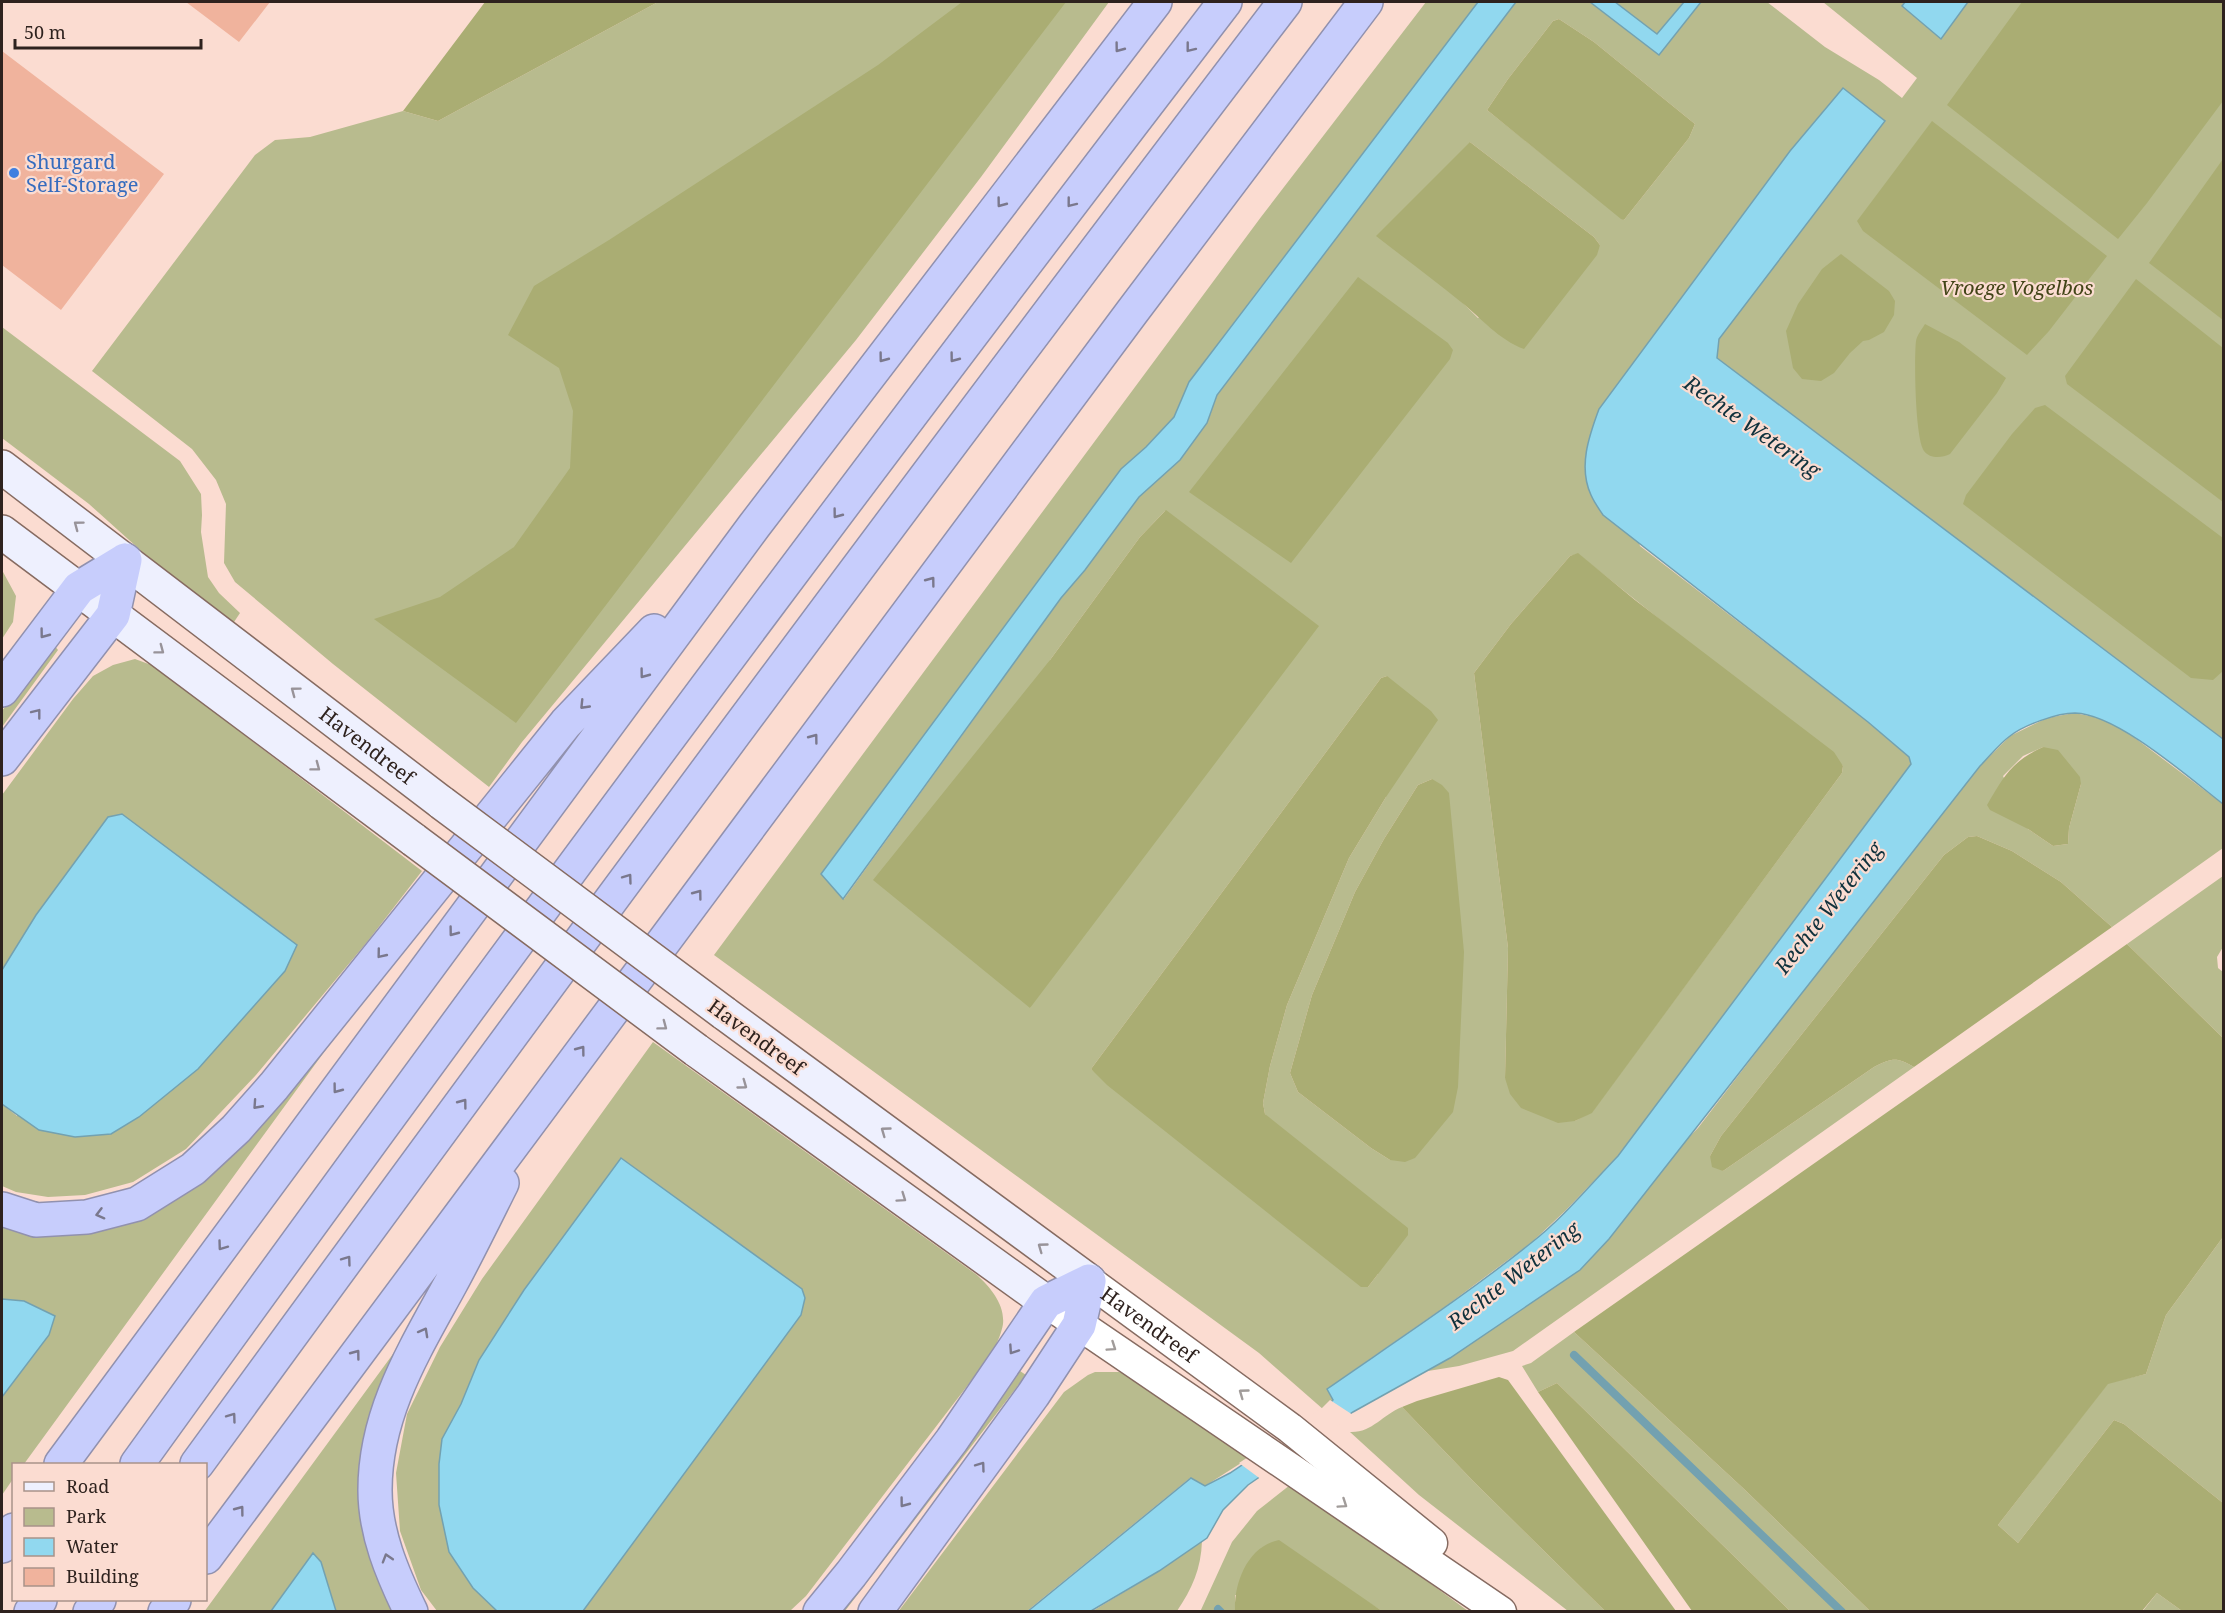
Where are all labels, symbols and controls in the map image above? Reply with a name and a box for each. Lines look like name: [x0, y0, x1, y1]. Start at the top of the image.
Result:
scale bar: [15, 12, 201, 50]
text: 50 m: [24, 20, 66, 44]
one-way arrow: [1116, 41, 1127, 52]
one-way arrow: [1186, 41, 1197, 52]
place label: Shurgard Self-Storage: [26, 148, 139, 198]
marker: Shurgard Self-Storage: [7, 166, 21, 180]
one-way arrow: [1067, 196, 1078, 207]
one-way arrow: [998, 197, 1009, 208]
park label: Vroege Vogelbos: [1941, 274, 2093, 301]
one-way arrow: [879, 351, 890, 362]
one-way arrow: [950, 352, 961, 363]
water label: Rechte Wetering: [1678, 368, 1827, 484]
one-way arrow: [833, 508, 844, 519]
one-way arrow: [74, 521, 85, 532]
one-way arrow: [924, 577, 935, 588]
one-way arrow: [40, 628, 51, 639]
one-way arrow: [153, 642, 164, 653]
one-way arrow: [641, 667, 652, 678]
one-way arrow: [290, 687, 301, 698]
one-way arrow: [580, 698, 591, 709]
street label: Havendreef: [314, 700, 421, 791]
one-way arrow: [30, 708, 41, 719]
one-way arrow: [807, 733, 818, 744]
one-way arrow: [309, 759, 320, 770]
water label: Rechte Wetering: [1767, 835, 1889, 980]
one-way arrow: [621, 874, 632, 885]
one-way arrow: [691, 890, 702, 901]
one-way arrow: [450, 925, 461, 936]
one-way arrow: [377, 947, 388, 958]
street label: Havendreef: [703, 993, 811, 1082]
one-way arrow: [656, 1018, 667, 1029]
one-way arrow: [574, 1046, 585, 1057]
one-way arrow: [737, 1077, 748, 1088]
one-way arrow: [334, 1082, 345, 1093]
one-way arrow: [253, 1098, 264, 1108]
one-way arrow: [455, 1098, 466, 1109]
one-way arrow: [880, 1127, 891, 1138]
one-way arrow: [895, 1191, 906, 1202]
one-way arrow: [96, 1206, 106, 1219]
water label: Rechte Wetering: [1441, 1214, 1586, 1336]
one-way arrow: [218, 1239, 229, 1250]
one-way arrow: [1037, 1243, 1048, 1254]
one-way arrow: [340, 1255, 351, 1266]
street label: Havendreef: [1096, 1280, 1204, 1369]
one-way arrow: [417, 1328, 428, 1338]
one-way arrow: [1105, 1340, 1116, 1351]
one-way arrow: [1009, 1344, 1021, 1354]
one-way arrow: [349, 1349, 360, 1360]
one-way arrow: [1238, 1389, 1249, 1400]
one-way arrow: [225, 1413, 236, 1424]
one-way arrow: [974, 1462, 985, 1473]
legend: [12, 1463, 207, 1601]
text: Road: [66, 1474, 109, 1498]
one-way arrow: [1337, 1496, 1347, 1508]
one-way arrow: [901, 1497, 912, 1508]
text: Park: [66, 1504, 106, 1528]
one-way arrow: [233, 1506, 244, 1517]
text: Water: [66, 1534, 119, 1558]
one-way arrow: [382, 1553, 394, 1564]
text: Building: [66, 1564, 139, 1588]

